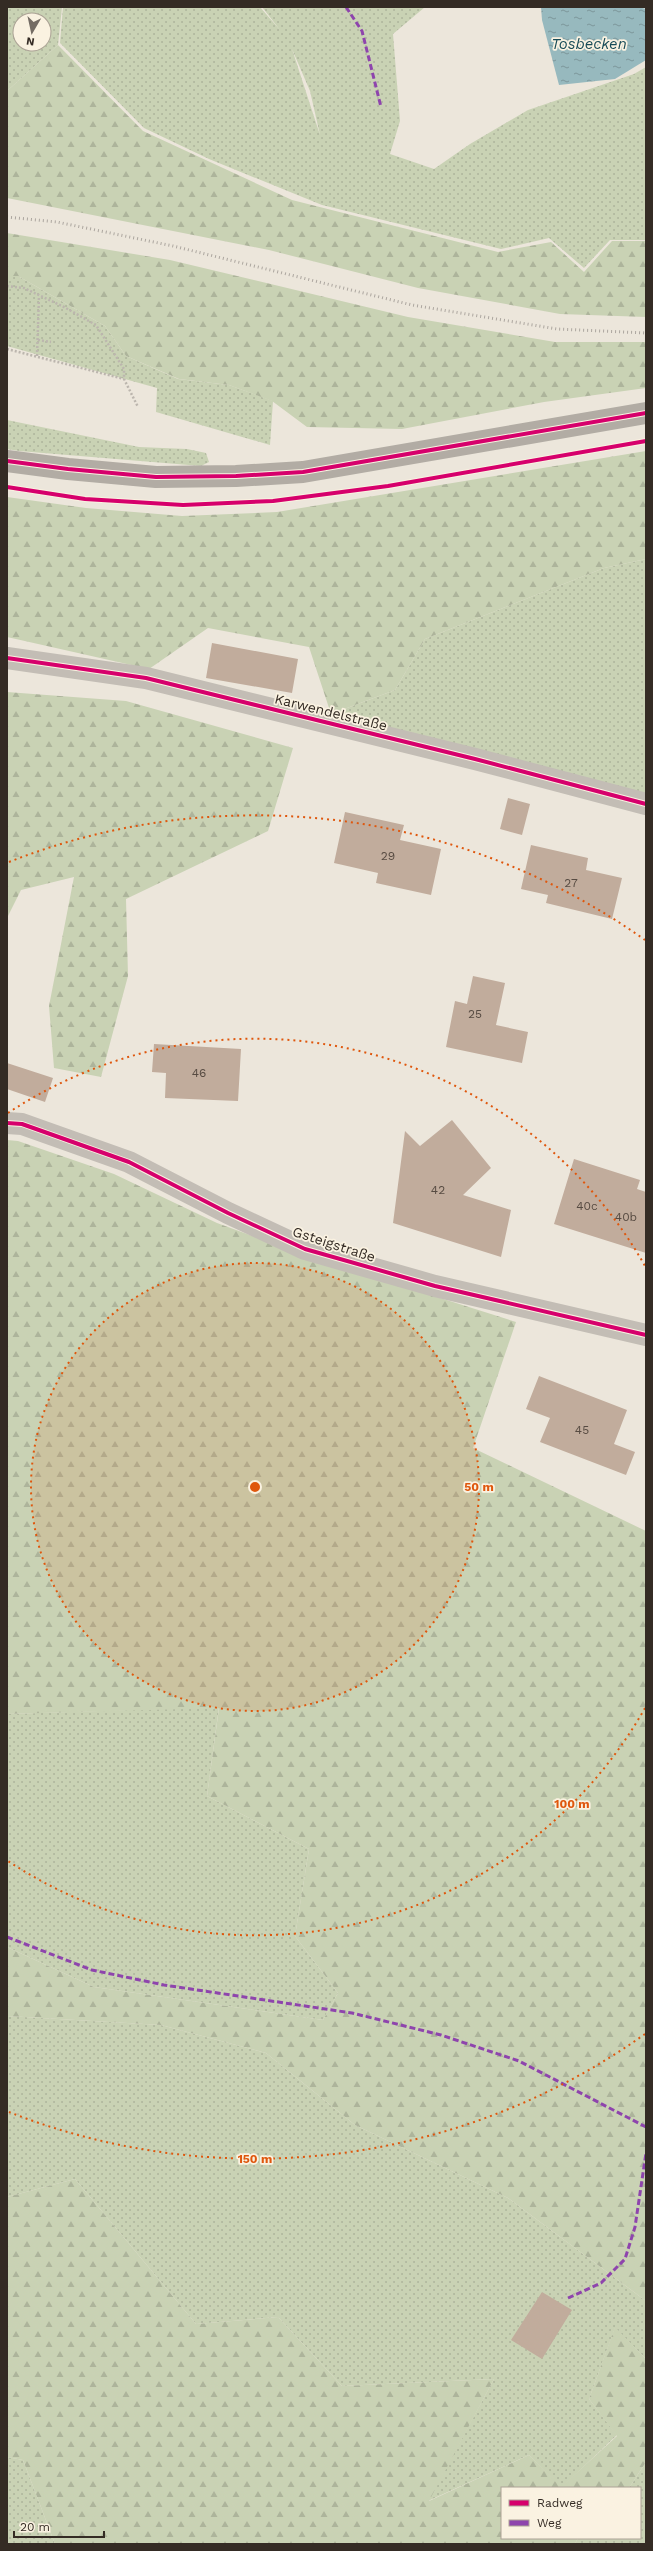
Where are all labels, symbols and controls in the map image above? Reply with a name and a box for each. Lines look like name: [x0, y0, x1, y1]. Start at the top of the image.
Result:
north arrow: [12, 12, 52, 52]
text: N: [25, 34, 36, 48]
water label: Tosbecken: [551, 35, 627, 53]
street label: Karwendelstraße: [273, 690, 389, 734]
house number: 29: [381, 849, 395, 863]
house number: 27: [564, 876, 578, 890]
house number: 25: [468, 1007, 482, 1021]
house number: 46: [192, 1066, 206, 1080]
house number: 42: [431, 1183, 445, 1197]
house number: 40c: [576, 1199, 598, 1213]
house number: 40b: [615, 1210, 637, 1224]
street label: Gsteigstraße: [291, 1223, 377, 1265]
house number: 45: [575, 1423, 589, 1437]
centre of rings: [248, 1480, 262, 1494]
text: 50 m: [464, 1480, 494, 1494]
text: 100 m: [554, 1797, 590, 1811]
text: 150 m: [238, 2152, 272, 2166]
legend: [501, 2487, 641, 2539]
text: Radweg: [537, 2496, 583, 2510]
scale bar: [14, 2513, 104, 2539]
text: Weg: [537, 2516, 562, 2530]
text: 20 m: [20, 2520, 50, 2534]

